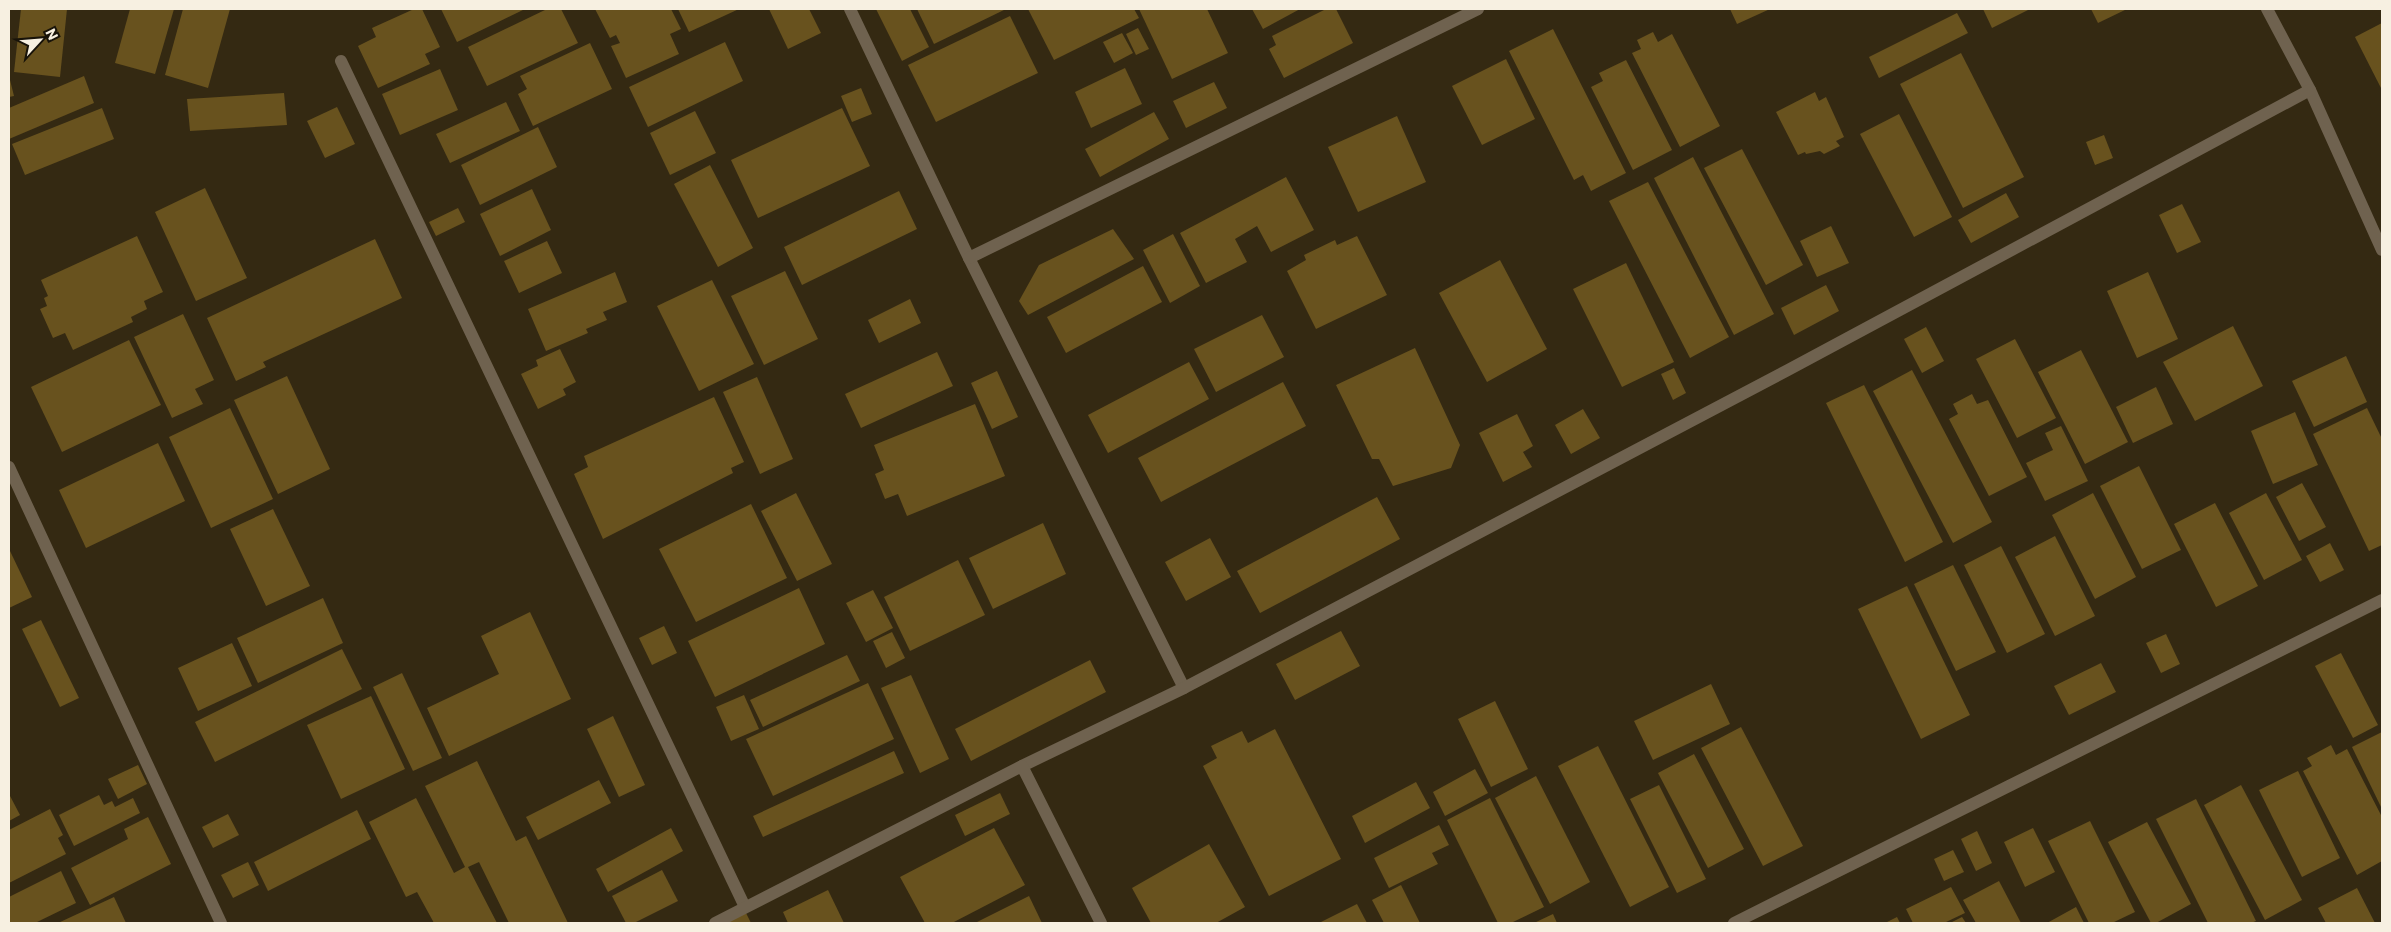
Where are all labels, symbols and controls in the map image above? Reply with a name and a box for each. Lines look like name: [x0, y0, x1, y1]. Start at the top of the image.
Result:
north arrow: [15, 15, 65, 65]
text: N: [42, 26, 62, 43]

